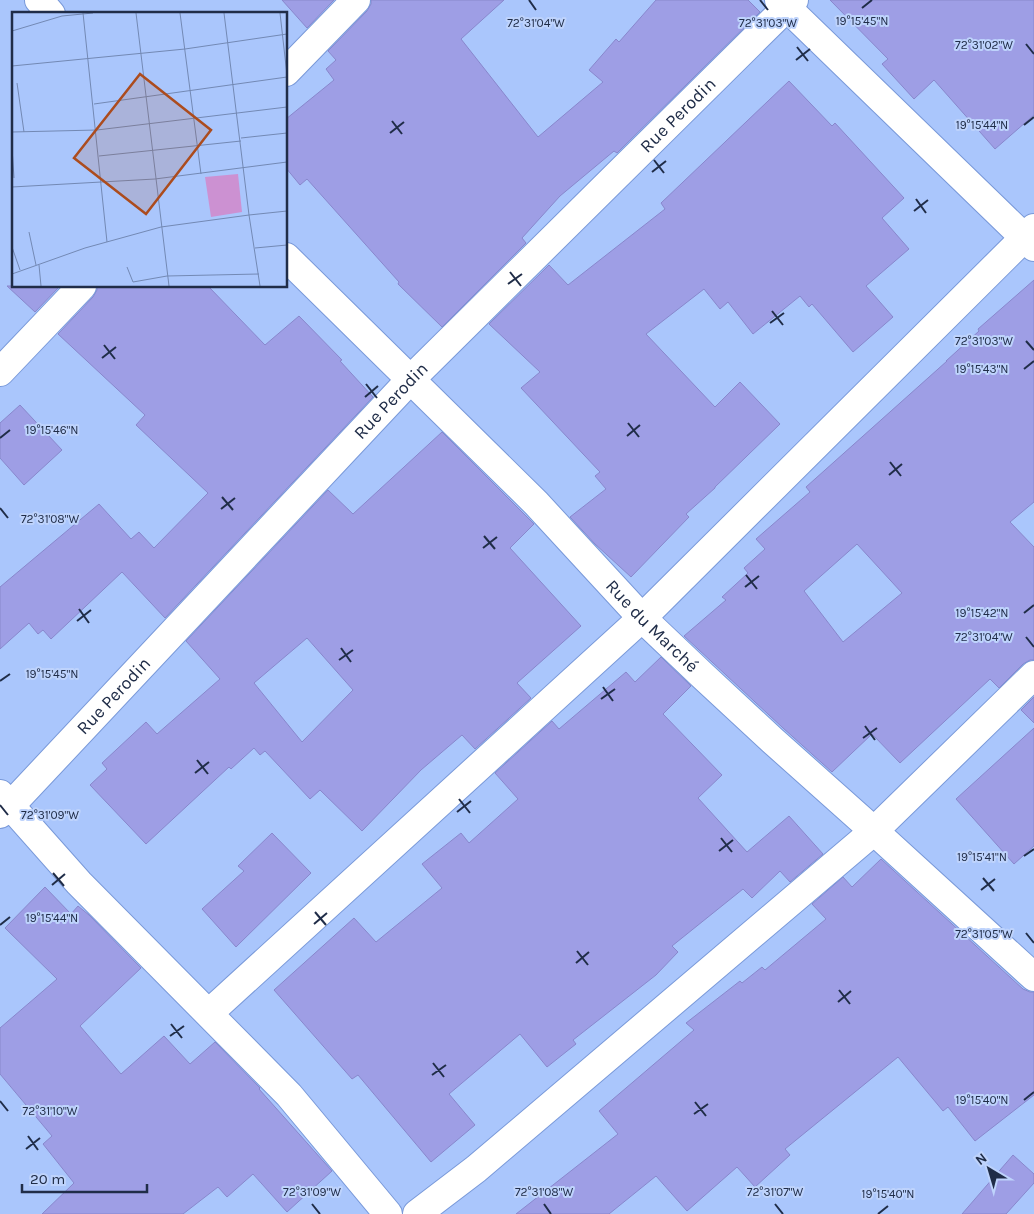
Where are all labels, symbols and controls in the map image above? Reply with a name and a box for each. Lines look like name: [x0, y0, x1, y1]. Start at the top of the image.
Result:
inset map: [12, 12, 288, 288]
text: 19°15'45"N: [836, 14, 888, 28]
text: 72°31'04"W: [507, 16, 565, 30]
text: 72°31'03"W: [739, 16, 797, 30]
text: 72°31'02"W: [955, 38, 1013, 52]
street label: Rue Perodin: [635, 73, 720, 157]
text: 19°15'44"N: [956, 118, 1008, 132]
text: 72°31'03"W: [955, 334, 1013, 348]
street label: Rue Perodin: [349, 358, 433, 444]
text: 19°15'43"N: [955, 362, 1009, 376]
text: 19°15'46"N: [26, 423, 78, 437]
text: 72°31'08"W: [21, 512, 79, 526]
street label: Rue du Marché: [601, 575, 703, 677]
text: 19°15'42"N: [956, 606, 1008, 620]
text: 72°31'04"W: [955, 630, 1013, 644]
street label: Rue Perodin: [72, 653, 155, 739]
text: 19°15'45"N: [26, 667, 78, 681]
text: 72°31'09"W: [21, 808, 79, 822]
text: 19°15'41"N: [957, 850, 1007, 864]
text: 19°15'44"N: [26, 911, 78, 925]
text: 72°31'05"W: [955, 927, 1013, 941]
text: 19°15'40"N: [955, 1093, 1009, 1107]
text: 72°31'10"W: [23, 1104, 78, 1118]
north arrow: [964, 1144, 1014, 1194]
text: N: [972, 1149, 990, 1169]
scale bar: [22, 1162, 148, 1194]
text: 20 m: [30, 1170, 65, 1188]
text: 72°31'09"W: [283, 1185, 341, 1199]
text: 72°31'08"W: [515, 1185, 573, 1199]
text: 72°31'07"W: [747, 1185, 804, 1199]
text: 19°15'40"N: [861, 1187, 915, 1201]

